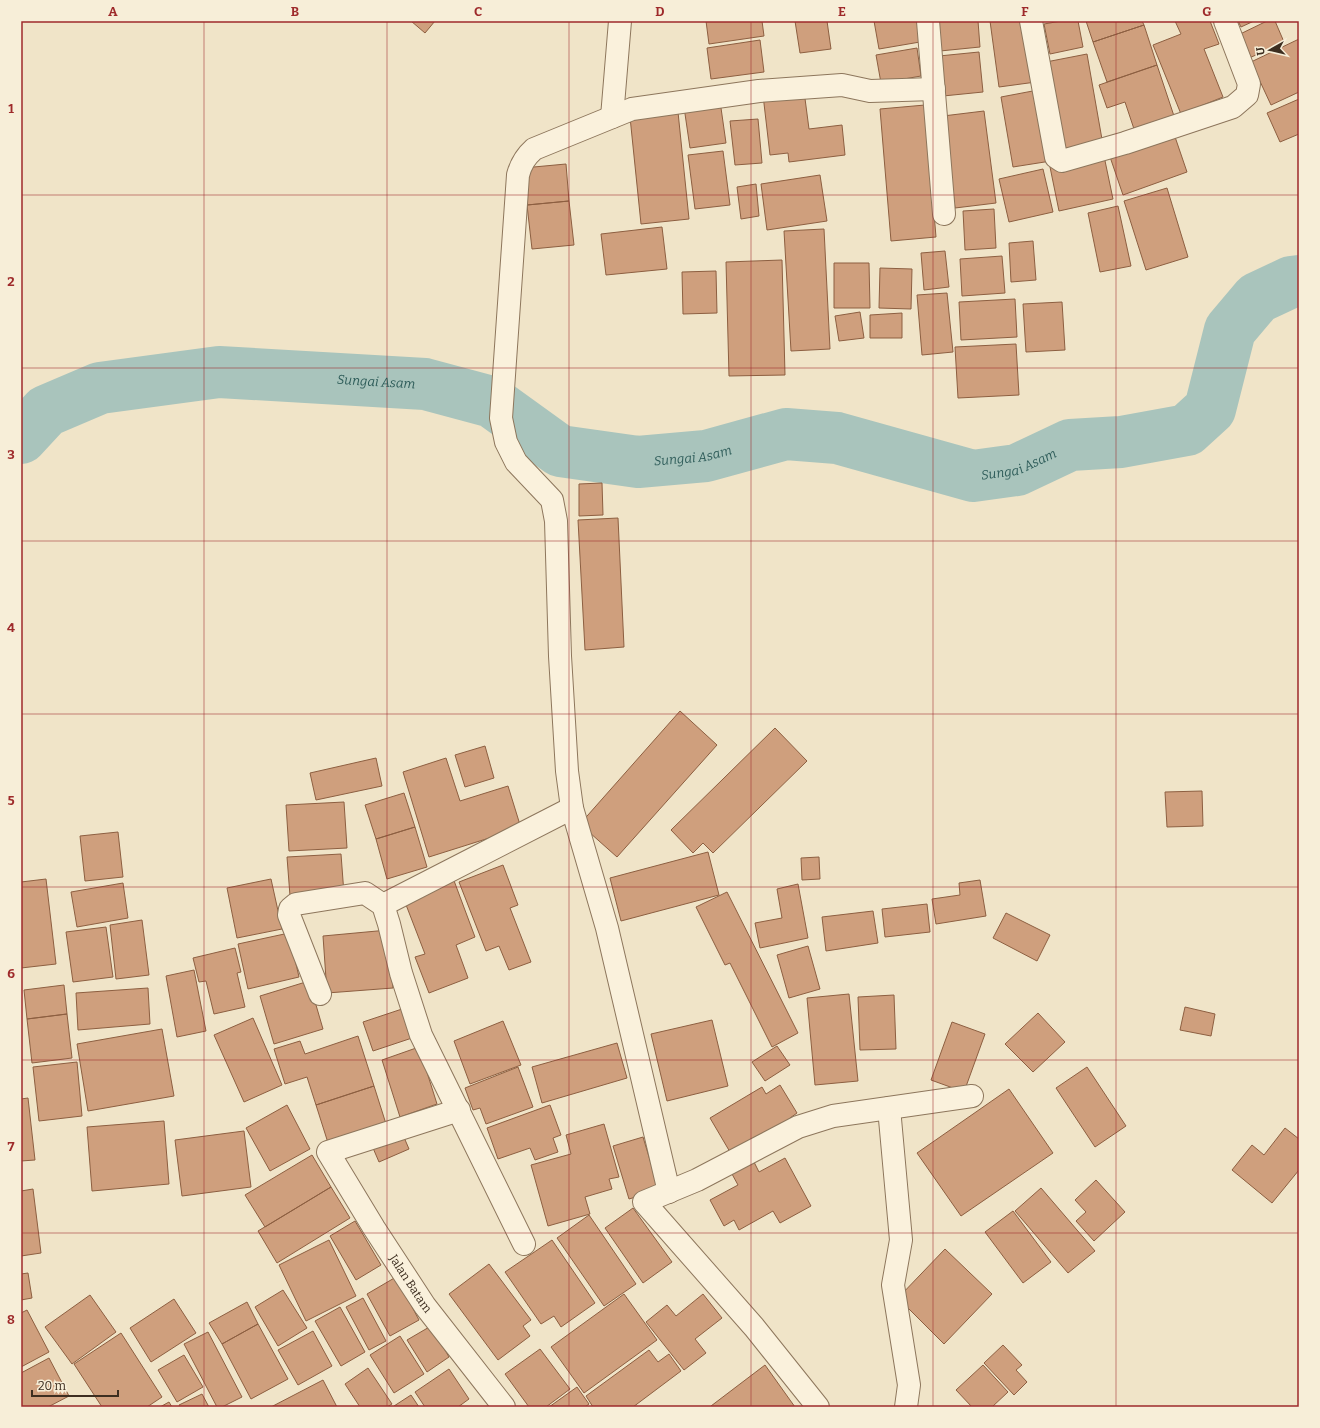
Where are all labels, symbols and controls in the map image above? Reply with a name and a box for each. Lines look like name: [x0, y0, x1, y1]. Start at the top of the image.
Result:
text: A: [108, 4, 118, 19]
text: B: [291, 4, 299, 19]
text: C: [474, 4, 482, 19]
text: D: [655, 4, 665, 19]
text: E: [838, 4, 846, 19]
text: F: [1021, 4, 1029, 19]
text: G: [1202, 4, 1212, 19]
north arrow: [1250, 30, 1290, 70]
text: U: [1254, 46, 1268, 56]
text: 1: [8, 101, 14, 116]
text: 2: [7, 274, 15, 289]
water label: Sungai Asam: [337, 371, 416, 391]
water label: Sungai Asam: [653, 442, 733, 468]
water label: Sungai Asam: [980, 445, 1059, 482]
text: 3: [7, 447, 15, 462]
text: 4: [7, 620, 15, 635]
text: 5: [7, 793, 15, 808]
text: 6: [7, 966, 15, 981]
text: 7: [8, 1139, 15, 1154]
street label: Jalan Batam: [386, 1251, 435, 1316]
text: 8: [7, 1312, 15, 1327]
scale bar: [32, 1372, 118, 1398]
text: 20 m: [38, 1379, 67, 1393]

